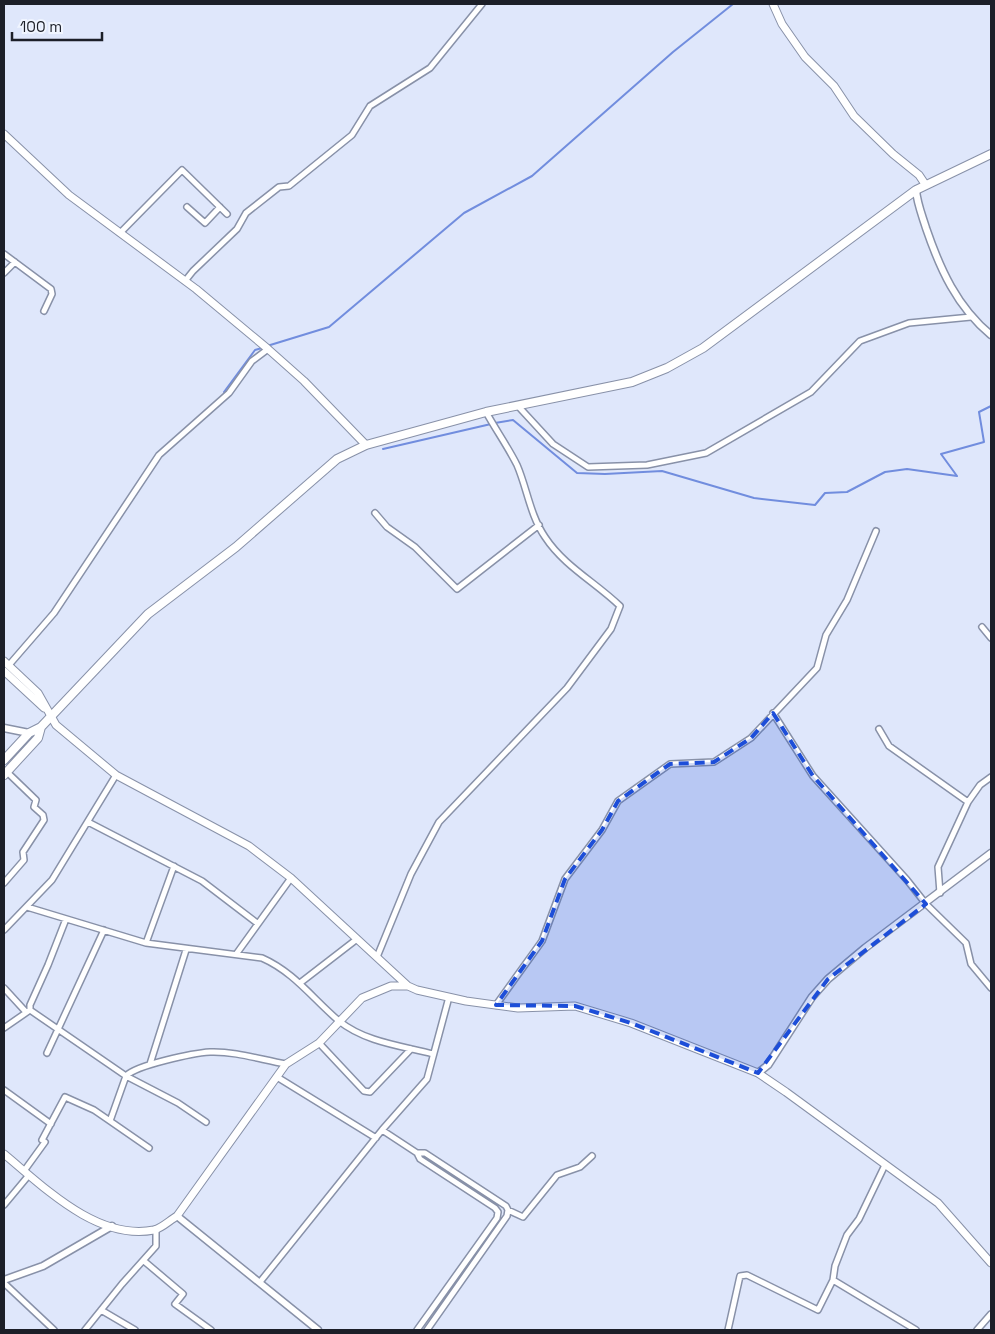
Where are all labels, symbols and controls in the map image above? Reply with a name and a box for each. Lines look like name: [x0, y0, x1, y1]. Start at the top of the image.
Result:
scale bar: [12, 10, 102, 42]
text: 100 m: [20, 17, 62, 36]

